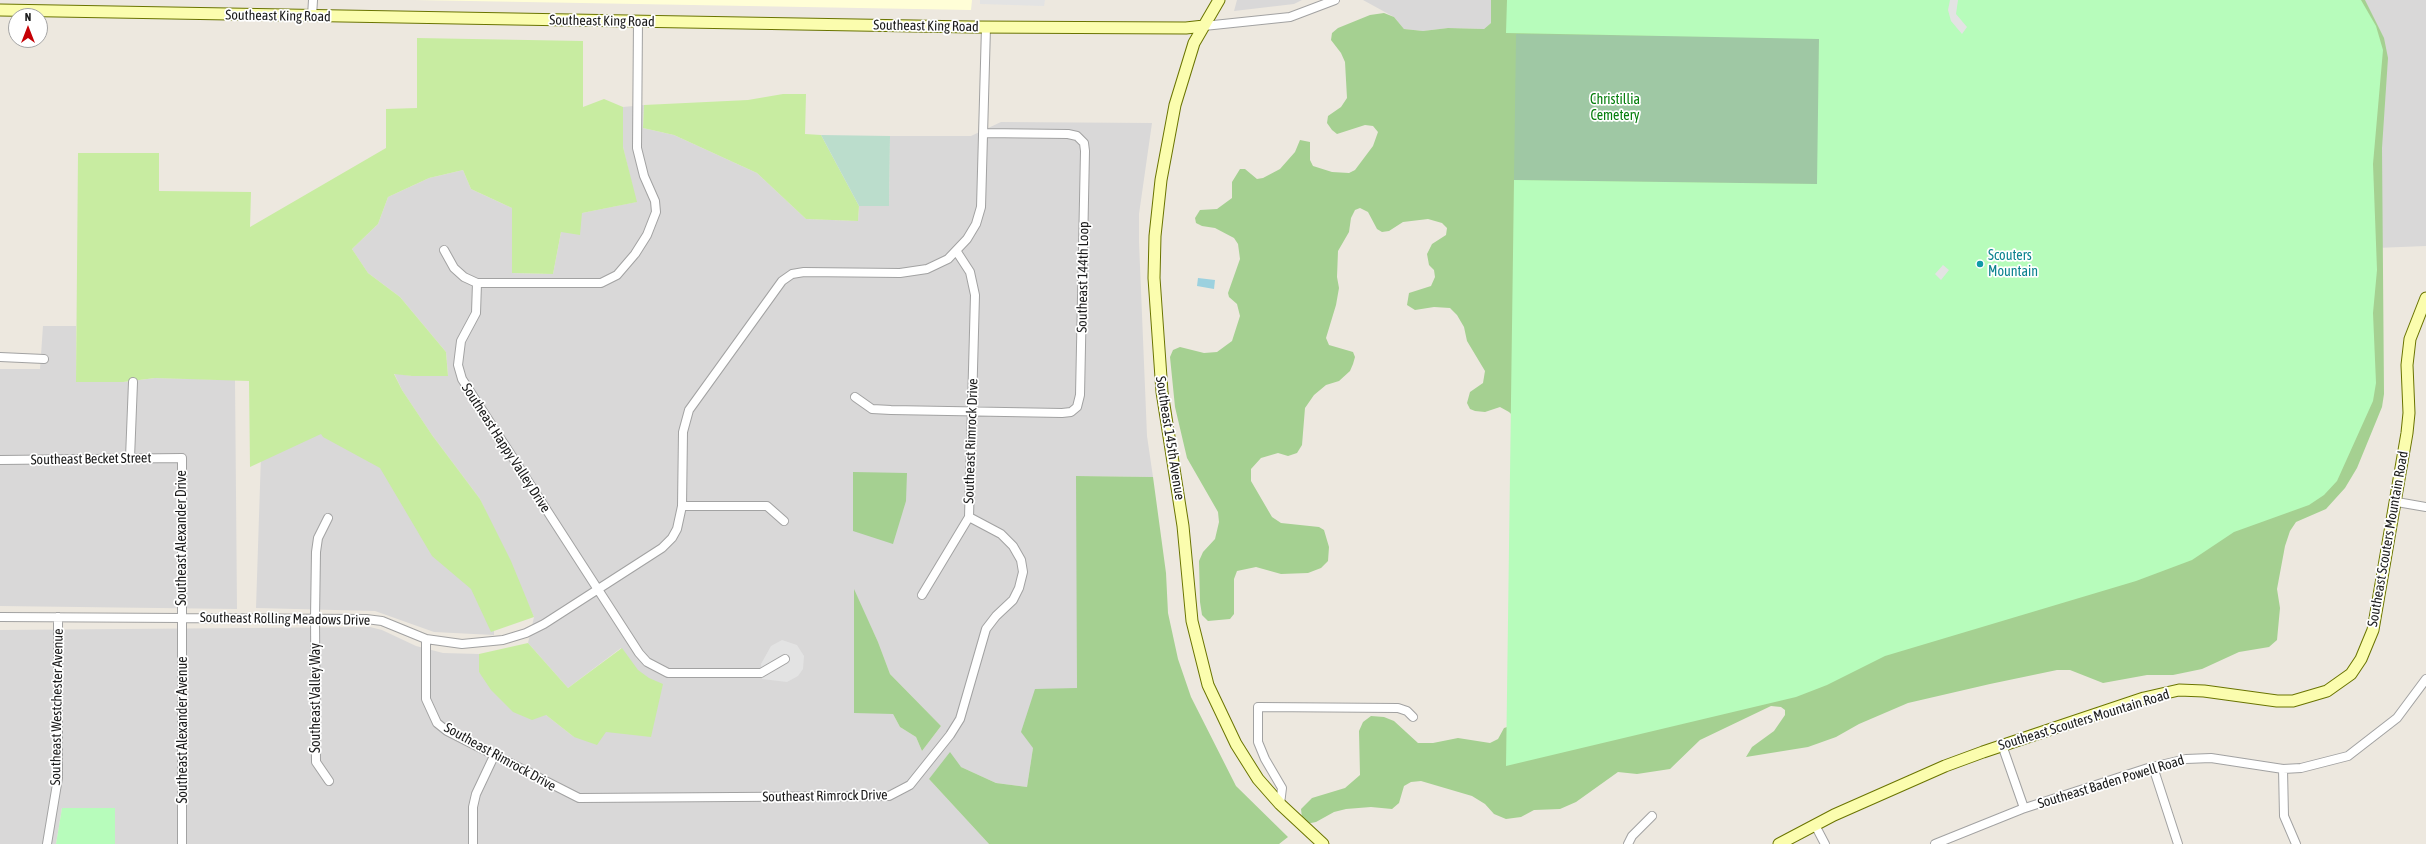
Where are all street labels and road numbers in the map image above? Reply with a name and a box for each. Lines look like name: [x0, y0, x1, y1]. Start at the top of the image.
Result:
street label: Southeast King Road: [225, 7, 331, 25]
street label: Southeast King Road: [549, 12, 655, 30]
street label: Southeast King Road: [873, 17, 979, 35]
street label: Southeast 144th Loop: [1074, 221, 1092, 333]
street label: Southeast 145th Avenue: [1152, 375, 1188, 501]
street label: Southeast Rimrock Drive: [960, 378, 982, 504]
street label: Southeast Happy Valley Drive: [458, 380, 554, 516]
street label: Southeast Becket Street: [30, 450, 152, 468]
street label: Southeast Scouters Mountain Road: [2364, 450, 2412, 628]
street label: Southeast Alexander Drive: [174, 470, 190, 606]
street label: Southeast Rolling Meadows Drive: [200, 609, 370, 629]
street label: Southeast Westchester Avenue: [47, 628, 67, 786]
street label: Southeast Valley Way: [308, 643, 324, 753]
street label: Southeast Alexander Avenue: [175, 656, 191, 804]
street label: Southeast Scouters Mountain Road: [1996, 686, 2172, 754]
street label: Southeast Rimrock Drive: [441, 719, 559, 795]
street label: Southeast Baden Powell Road: [2036, 752, 2186, 812]
street label: Southeast Rimrock Drive: [762, 787, 888, 805]

